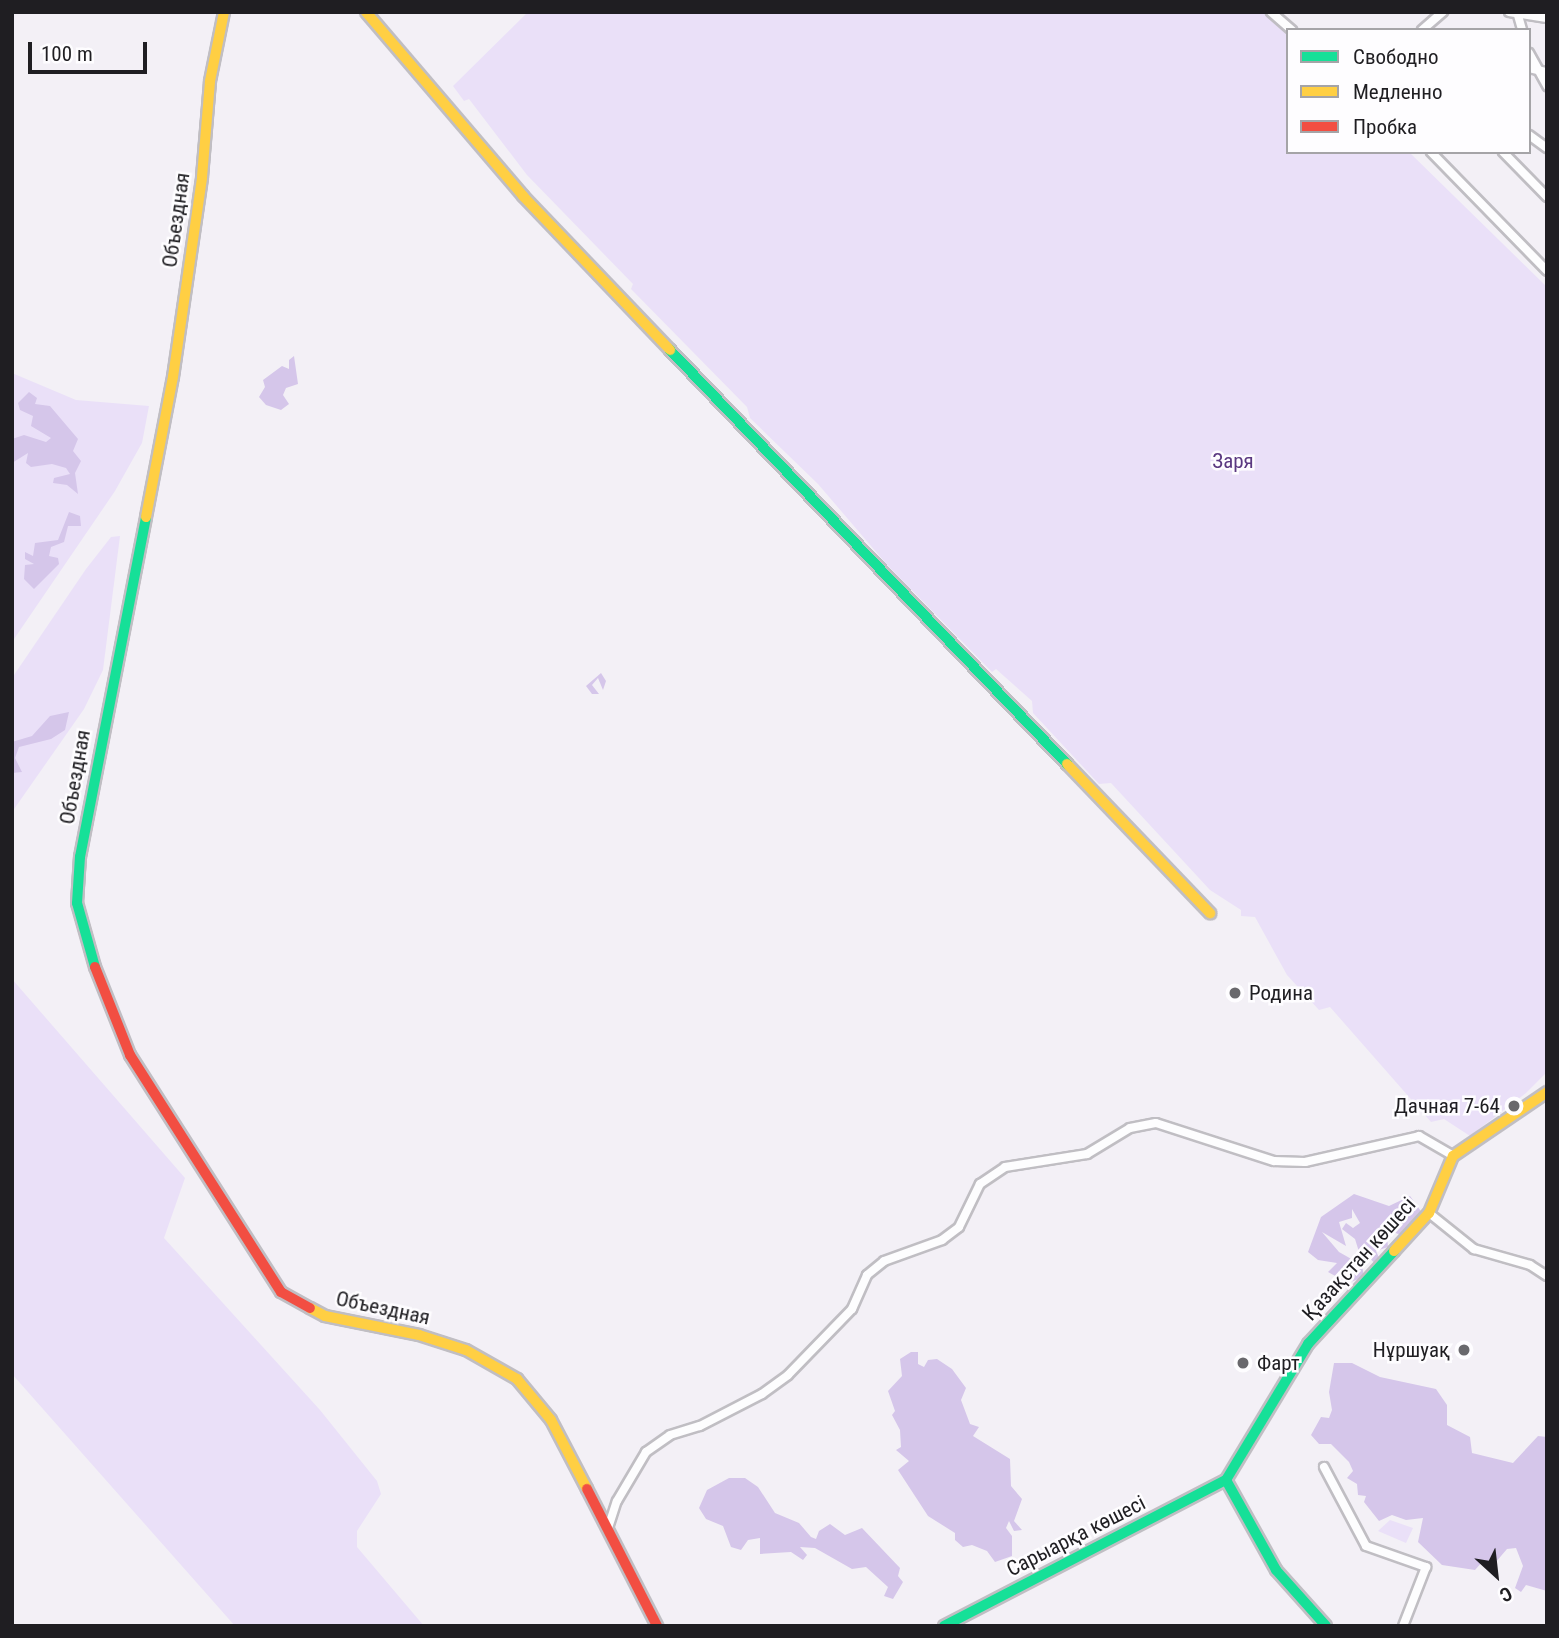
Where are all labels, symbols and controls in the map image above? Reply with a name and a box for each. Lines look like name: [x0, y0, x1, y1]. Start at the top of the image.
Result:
scale bar: [32, 28, 150, 72]
legend: [1286, 28, 1531, 154]
text: 100 m: [41, 42, 93, 66]
text: Свободно: [1353, 45, 1439, 69]
text: Медленно: [1353, 80, 1442, 104]
text: Пробка: [1353, 115, 1417, 139]
street label: Объездная: [157, 171, 195, 269]
park label: Заря: [1212, 448, 1254, 474]
street label: Объездная: [54, 728, 96, 826]
place label: Родина: [1249, 980, 1313, 1006]
marker: Родина: [1227, 985, 1243, 1001]
place label: Дачная 7-64: [1394, 1093, 1500, 1119]
marker: Дачная 7-64: [1506, 1098, 1522, 1114]
street label: Қазақстан көшесі: [1297, 1192, 1421, 1326]
street label: Объездная: [334, 1286, 432, 1330]
place label: Нұршуақ: [1373, 1337, 1450, 1363]
marker: Нұршуақ: [1456, 1342, 1472, 1358]
place label: Фарт: [1257, 1350, 1300, 1376]
marker: Фарт: [1235, 1355, 1251, 1371]
street label: Сарыарқа көшесі: [1002, 1490, 1150, 1582]
north arrow: [1461, 1540, 1531, 1610]
text: С: [1496, 1581, 1516, 1607]

